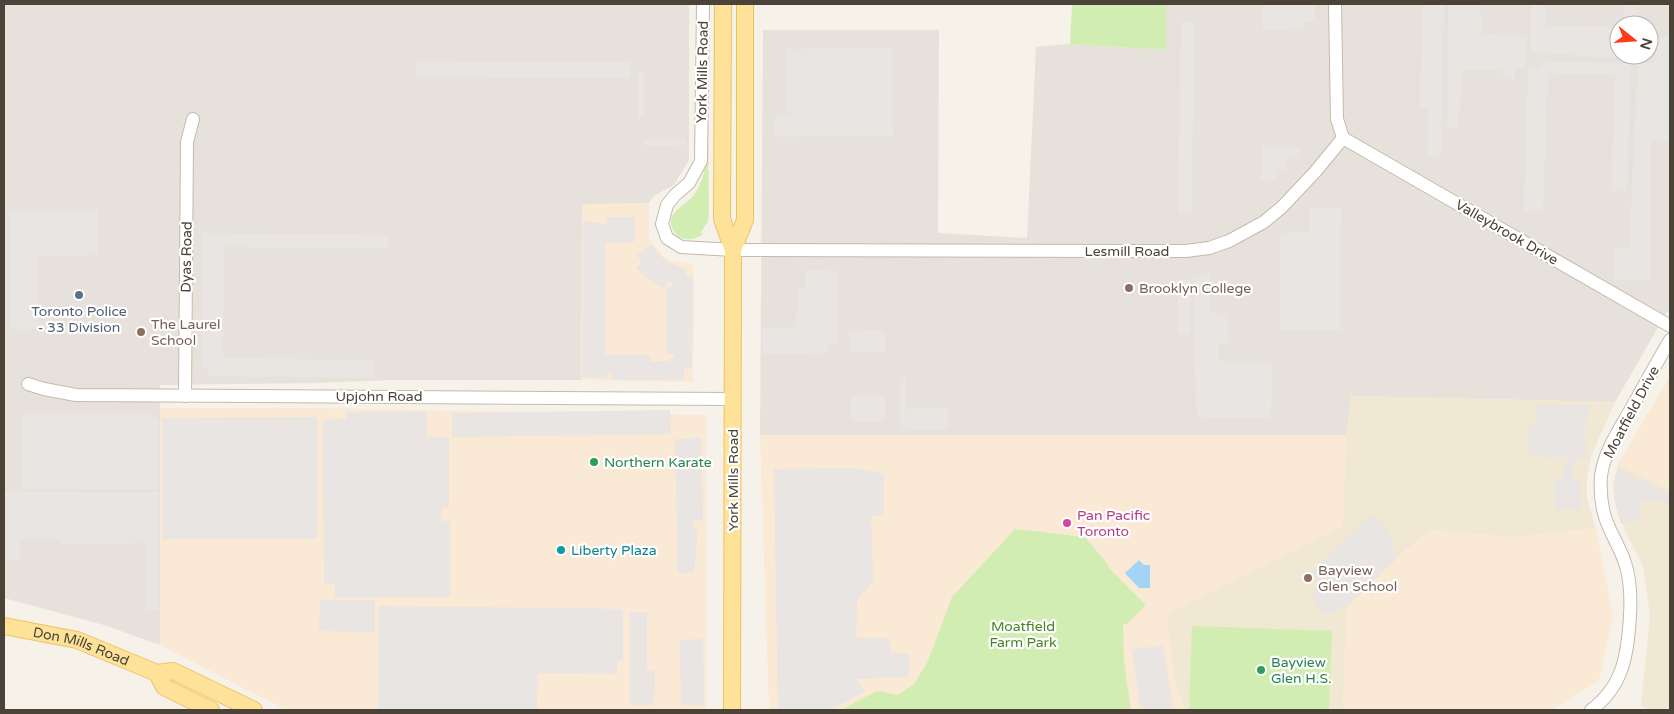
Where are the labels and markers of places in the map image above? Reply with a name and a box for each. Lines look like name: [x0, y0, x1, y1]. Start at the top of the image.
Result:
place label: Brooklyn College: [1139, 280, 1251, 297]
marker: Brooklyn College: [1123, 282, 1135, 294]
marker: Toronto Police - 33 Division: [73, 289, 85, 301]
place label: Toronto Police - 33 Division: [31, 303, 127, 336]
place label: The Laurel School: [151, 316, 221, 349]
marker: The Laurel School: [135, 326, 147, 338]
place label: Northern Karate: [604, 454, 712, 471]
marker: Northern Karate: [588, 456, 600, 468]
place label: Pan Pacific Toronto: [1077, 507, 1150, 540]
marker: Pan Pacific Toronto: [1061, 517, 1073, 529]
place label: Liberty Plaza: [571, 542, 657, 559]
marker: Liberty Plaza: [555, 544, 567, 556]
place label: Bayview Glen School: [1318, 562, 1397, 595]
marker: Bayview Glen School: [1302, 572, 1314, 584]
place label: Bayview Glen H.S.: [1271, 654, 1332, 687]
marker: Bayview Glen H.S.: [1255, 664, 1267, 676]

